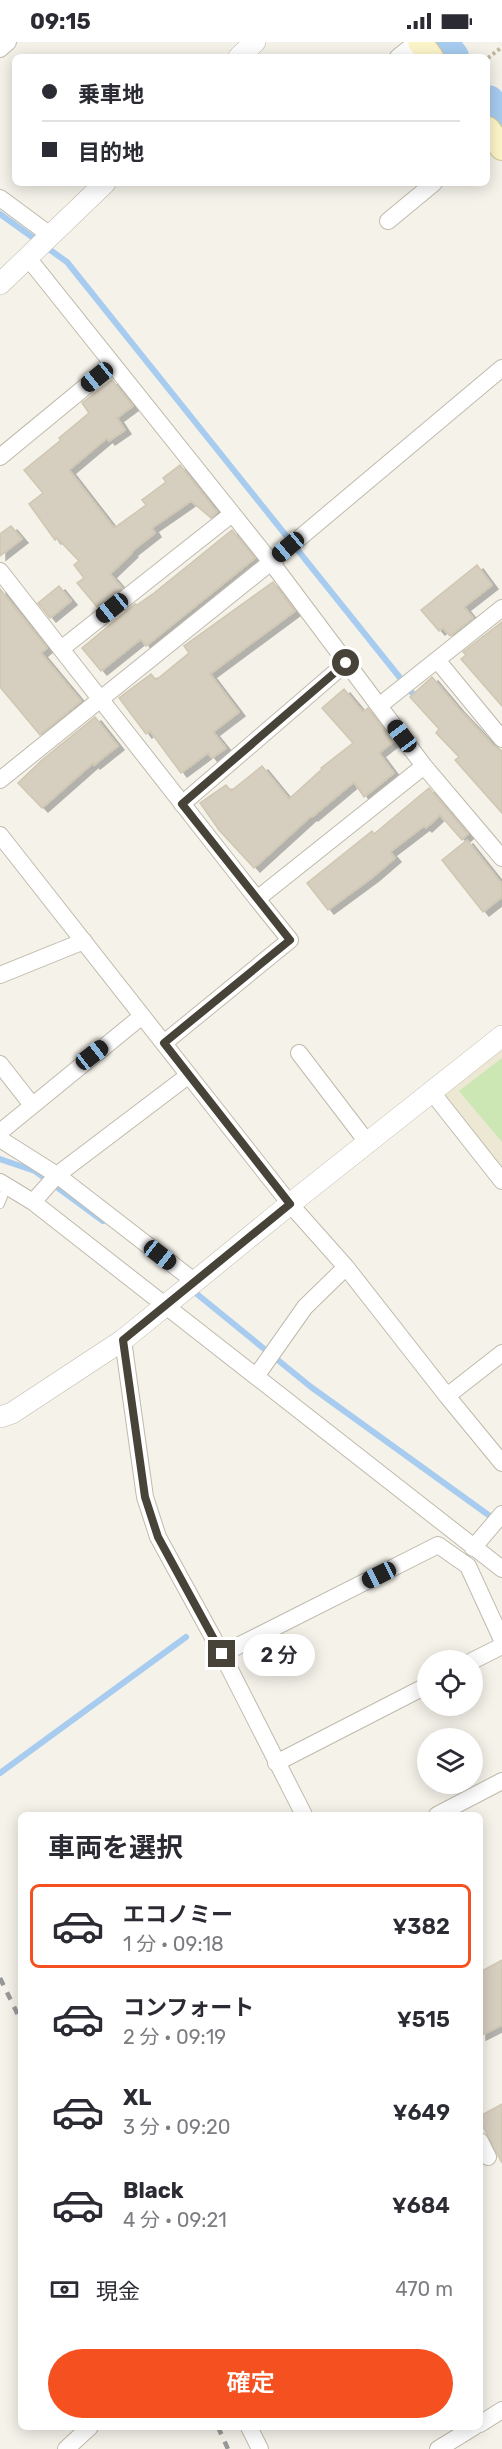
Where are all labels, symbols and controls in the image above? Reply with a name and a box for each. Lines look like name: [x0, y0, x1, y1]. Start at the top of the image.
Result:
text: 09:15: [30, 8, 91, 35]
text: 乗車地: [78, 81, 144, 108]
text: 目的地: [78, 139, 144, 166]
car: [77, 359, 117, 395]
car: [268, 529, 308, 565]
car: [92, 590, 132, 626]
route start: [332, 649, 359, 676]
car: [384, 716, 420, 756]
car: [72, 1037, 112, 1073]
car: [140, 1237, 180, 1273]
car: [359, 1559, 399, 1591]
callout: 2 分: [243, 1633, 315, 1675]
route end: [208, 1640, 235, 1667]
text: 2 分: [260, 1643, 298, 1667]
map controls: [417, 1650, 483, 1794]
button: locate: [417, 1650, 483, 1716]
button: layers: [417, 1728, 483, 1794]
text: 車両を選択: [48, 1832, 183, 1864]
icon: car: [51, 1899, 105, 1953]
text: エコノミー: [123, 1901, 233, 1928]
text: ¥382: [392, 1913, 450, 1940]
text: 1 分 · 09:18: [123, 1932, 224, 1956]
icon: car: [51, 1992, 105, 2046]
text: コンフォート: [123, 1994, 254, 2021]
text: ¥515: [397, 2006, 450, 2033]
text: 2 分 · 09:19: [123, 2025, 226, 2049]
text: XL: [123, 2084, 151, 2111]
icon: car: [51, 2085, 105, 2139]
text: ¥649: [393, 2099, 450, 2126]
text: 3 分 · 09:20: [123, 2115, 230, 2139]
text: Black: [123, 2177, 184, 2204]
icon: car: [51, 2178, 105, 2232]
text: ¥684: [392, 2192, 450, 2219]
text: 4 分 · 09:21: [123, 2208, 227, 2232]
icon: cash: [48, 2273, 81, 2306]
text: 470 m: [395, 2277, 453, 2301]
text: 現金: [96, 2278, 140, 2305]
button: 確定: [48, 2349, 453, 2418]

